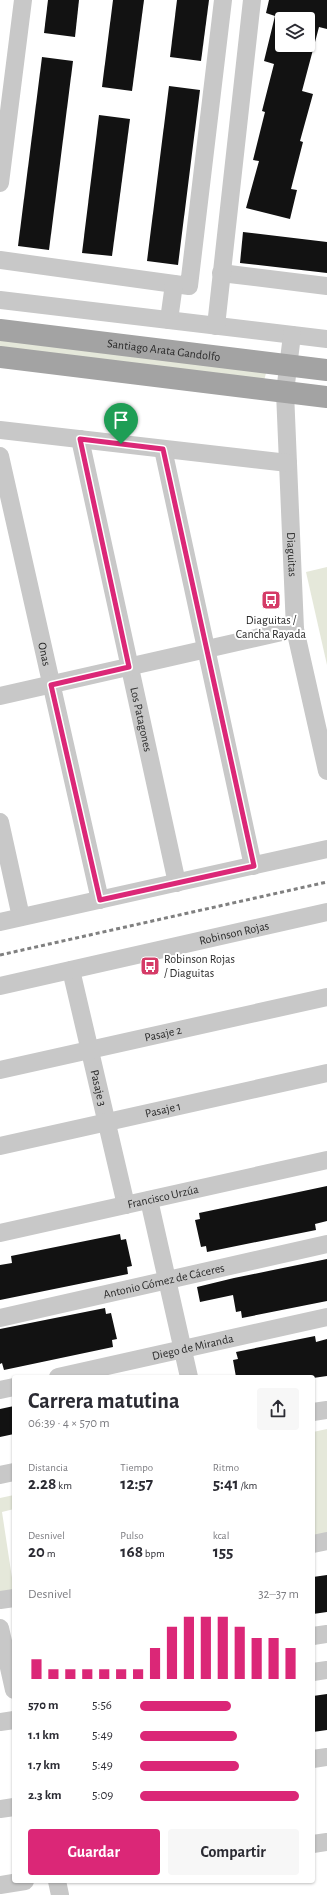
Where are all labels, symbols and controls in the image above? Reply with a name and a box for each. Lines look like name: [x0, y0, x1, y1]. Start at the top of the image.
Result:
map controls: [275, 12, 315, 52]
button: layers: [275, 12, 315, 52]
street label: Santiago Arata Gandolfo: [107, 337, 221, 363]
pin: [104, 403, 138, 444]
icon: arrive: [110, 409, 132, 431]
street label: Diaguitas: [285, 532, 299, 577]
bus stop icon: Diaguitas / Cancha Rayada: [260, 589, 282, 611]
place label: Diaguitas / Cancha Rayada: [236, 614, 307, 641]
street label: Onas: [36, 641, 53, 667]
street label: Los Patagones: [128, 686, 154, 753]
street label: Robinson Rojas: [198, 919, 270, 947]
place label: Robinson Rojas / Diaguitas: [164, 953, 235, 979]
bus stop icon: Robinson Rojas / Diaguitas: [139, 955, 161, 977]
street label: Pasaje 2: [143, 1024, 183, 1044]
street label: Pasaje 3: [88, 1068, 109, 1107]
street label: Pasaje 1: [144, 1100, 182, 1119]
street label: Francisco Urzúa: [126, 1183, 200, 1210]
street label: Antonio Gómez de Cáceres: [102, 1261, 226, 1300]
street label: Diego de Miranda: [151, 1332, 235, 1362]
button: share: [257, 1388, 299, 1430]
text: Carrera matutina: [28, 1390, 180, 1412]
text: 06:39 · 4 × 570 m: [28, 1417, 110, 1430]
text: Distancia: [28, 1462, 68, 1473]
text: Tiempo: [120, 1462, 153, 1473]
text: Ritmo: [213, 1462, 239, 1473]
text: 2.28: [28, 1475, 56, 1492]
text: 12:57: [120, 1475, 153, 1492]
text: 5:41: [213, 1475, 239, 1492]
text: km: [56, 1480, 72, 1491]
text: /km: [239, 1480, 257, 1491]
text: Desnivel: [28, 1530, 65, 1541]
text: Pulso: [120, 1530, 144, 1541]
text: kcal: [213, 1530, 229, 1541]
text: 20: [28, 1543, 45, 1560]
text: 168: [120, 1543, 143, 1560]
text: 155: [213, 1543, 233, 1560]
text: m: [45, 1548, 56, 1559]
text: bpm: [143, 1548, 165, 1559]
text: Desnivel: [28, 1588, 72, 1601]
text: 32–37 m: [258, 1588, 299, 1601]
text: 570 m: [28, 1699, 58, 1712]
text: 5:56: [92, 1699, 112, 1712]
text: 1.1 km: [28, 1729, 59, 1742]
text: 5:49: [92, 1729, 113, 1742]
text: 1.7 km: [28, 1759, 60, 1772]
text: 5:49: [92, 1759, 113, 1772]
text: 2.3 km: [28, 1789, 62, 1802]
text: 5:09: [92, 1789, 113, 1802]
button: Guardar: [28, 1829, 160, 1875]
button: Compartir: [168, 1829, 299, 1875]

